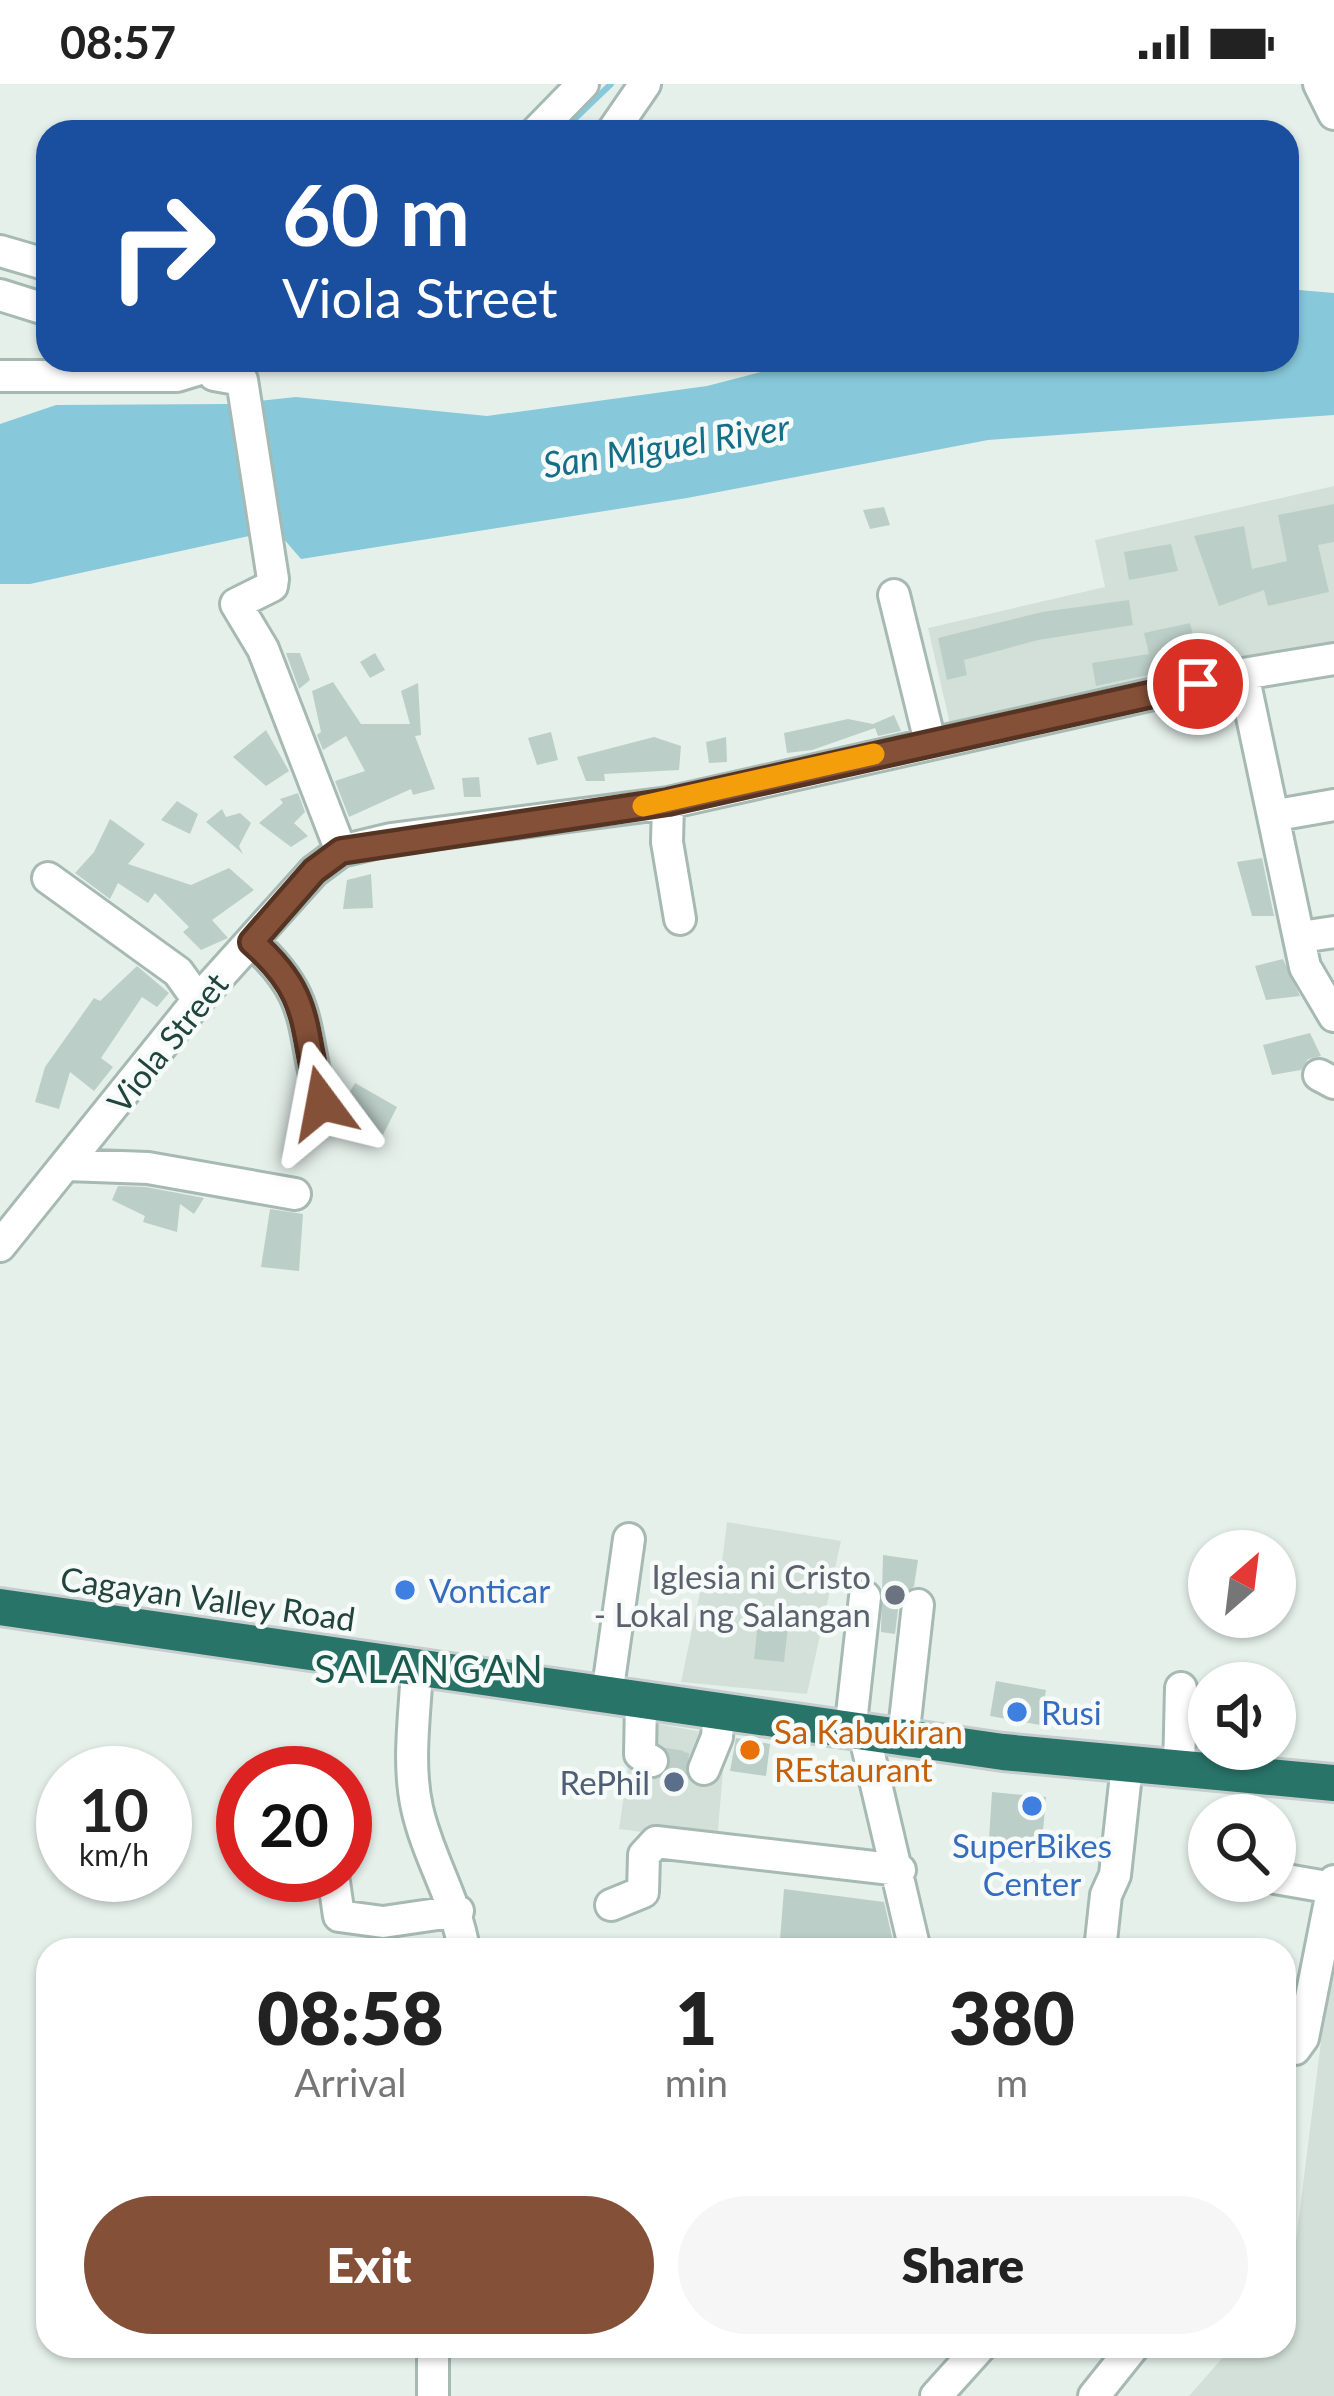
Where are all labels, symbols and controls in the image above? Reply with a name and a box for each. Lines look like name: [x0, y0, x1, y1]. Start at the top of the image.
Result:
text: 08:57: [60, 15, 176, 69]
text: 60 m: [282, 163, 470, 264]
icon: right: [84, 168, 240, 324]
text: Viola Street: [282, 265, 558, 330]
water label: San Miguel River: [540, 404, 793, 486]
pin: [1147, 633, 1249, 735]
icon: arrive: [1165, 651, 1231, 717]
street label: Viola Street: [98, 964, 236, 1120]
position arrow: [259, 1040, 385, 1166]
north arrow: [1188, 1530, 1296, 1638]
map controls: [1188, 1530, 1296, 1902]
place label: Iglesia ni Cristo - Lokal ng Salangan: [594, 1556, 871, 1634]
street label: Cagayan Valley Road: [58, 1558, 358, 1638]
place label: Vonticar: [429, 1570, 550, 1610]
marker: Vonticar: [392, 1577, 418, 1603]
marker: Iglesia ni Cristo - Lokal ng Salangan: [882, 1582, 908, 1608]
district label: SALANGAN: [314, 1645, 546, 1691]
button: sound: [1188, 1662, 1296, 1770]
place label: Rusi: [1041, 1692, 1102, 1732]
marker: Rusi: [1004, 1699, 1030, 1725]
place label: Sa Kabukiran REstaurant: [774, 1711, 963, 1789]
marker: Sa Kabukiran REstaurant: [737, 1737, 763, 1763]
speed limit sign: 20: [216, 1746, 372, 1902]
place label: RePhil: [560, 1762, 650, 1802]
marker: RePhil: [661, 1769, 687, 1795]
text: 10: [79, 1773, 149, 1845]
marker: SuperBikes Center: [1019, 1793, 1045, 1819]
button: search: [1188, 1794, 1296, 1902]
place label: SuperBikes Center: [952, 1825, 1112, 1903]
text: km/h: [79, 1836, 149, 1872]
text: 08:58: [257, 1974, 443, 2060]
text: 1: [676, 1974, 717, 2060]
text: 380: [949, 1974, 1075, 2060]
text: Arrival: [294, 2059, 407, 2105]
text: min: [665, 2059, 728, 2105]
text: m: [996, 2059, 1028, 2105]
button: Exit: [84, 2196, 654, 2334]
button: Share: [678, 2196, 1248, 2334]

